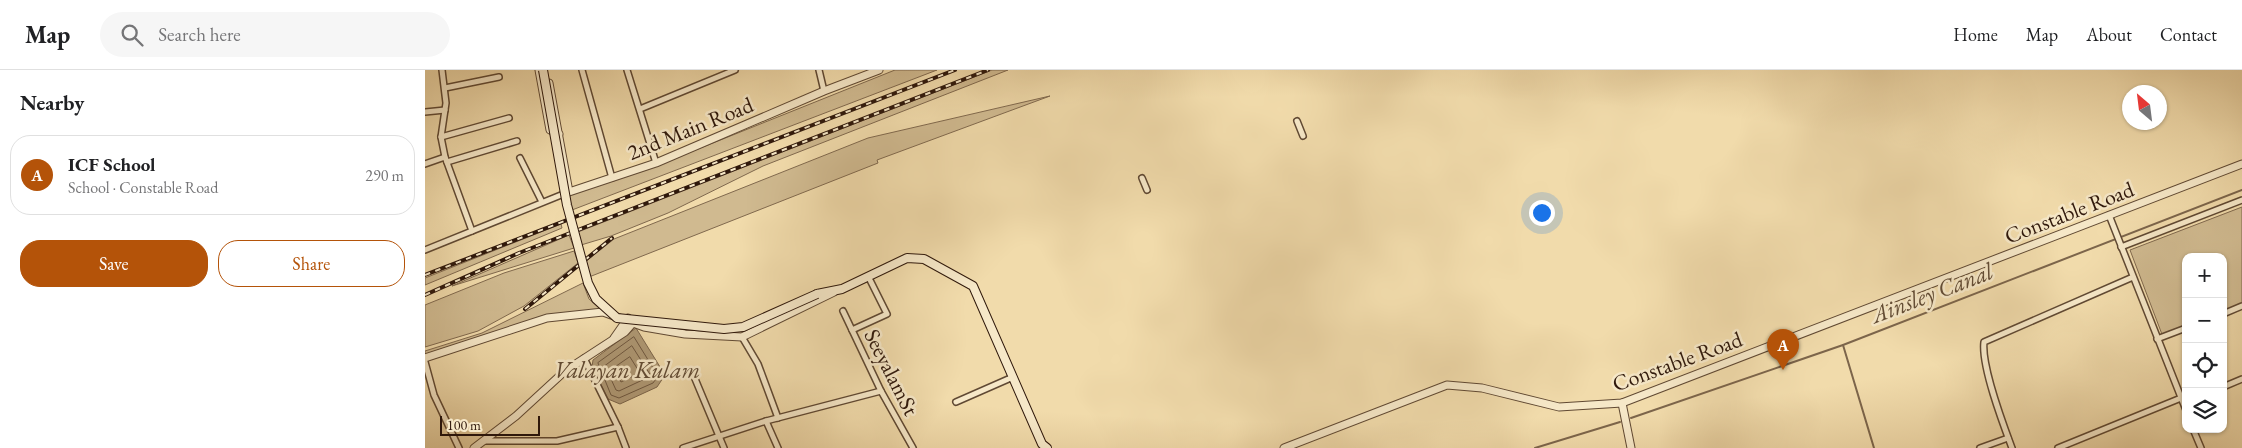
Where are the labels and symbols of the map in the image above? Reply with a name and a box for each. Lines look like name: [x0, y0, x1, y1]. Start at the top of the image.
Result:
north arrow: [2122, 85, 2167, 130]
street label: 2nd Main Road: [623, 90, 758, 167]
street label: Constable Road: [2000, 174, 2139, 250]
your location: [1529, 200, 1555, 226]
water label: Ainsley Canal: [1865, 255, 1998, 331]
street label: SeeyalamSt: [857, 324, 926, 421]
street label: Constable Road: [1608, 324, 1747, 398]
pin: A: [1767, 329, 1799, 370]
water label: Valayan Kulam: [554, 354, 700, 385]
scale bar: [440, 413, 540, 436]

